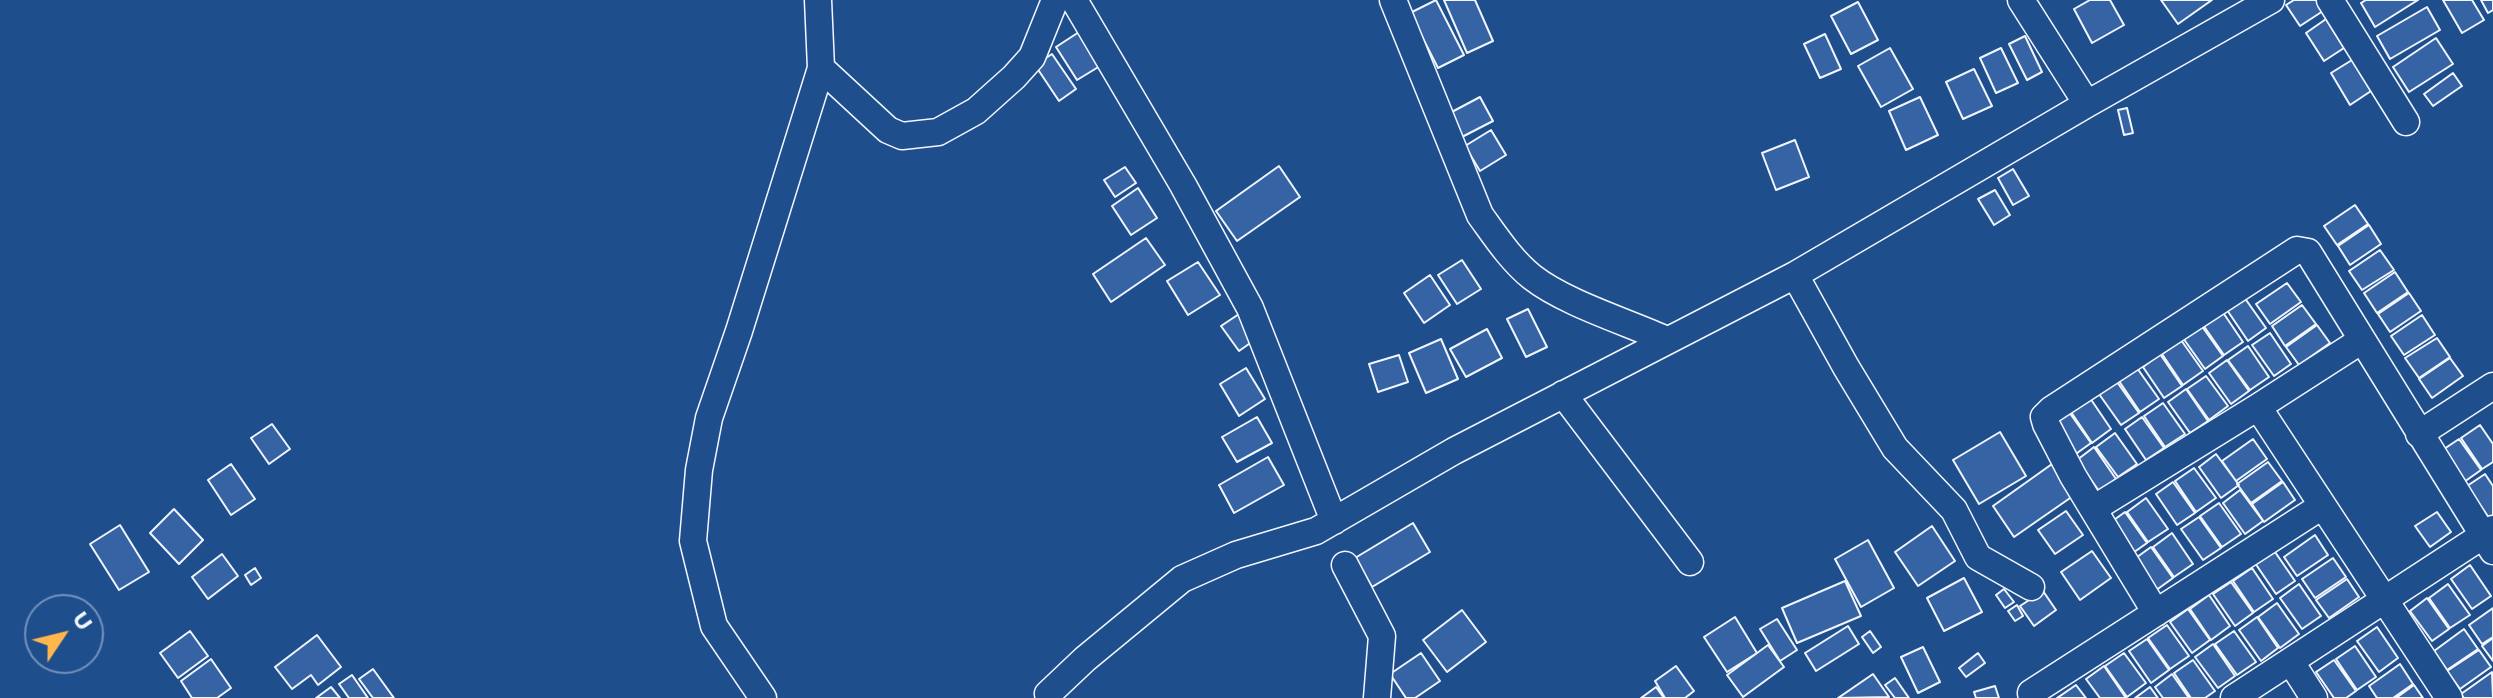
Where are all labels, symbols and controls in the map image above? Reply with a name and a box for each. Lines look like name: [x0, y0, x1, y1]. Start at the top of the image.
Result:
north arrow: [24, 594, 104, 674]
text: U: [66, 606, 98, 636]

